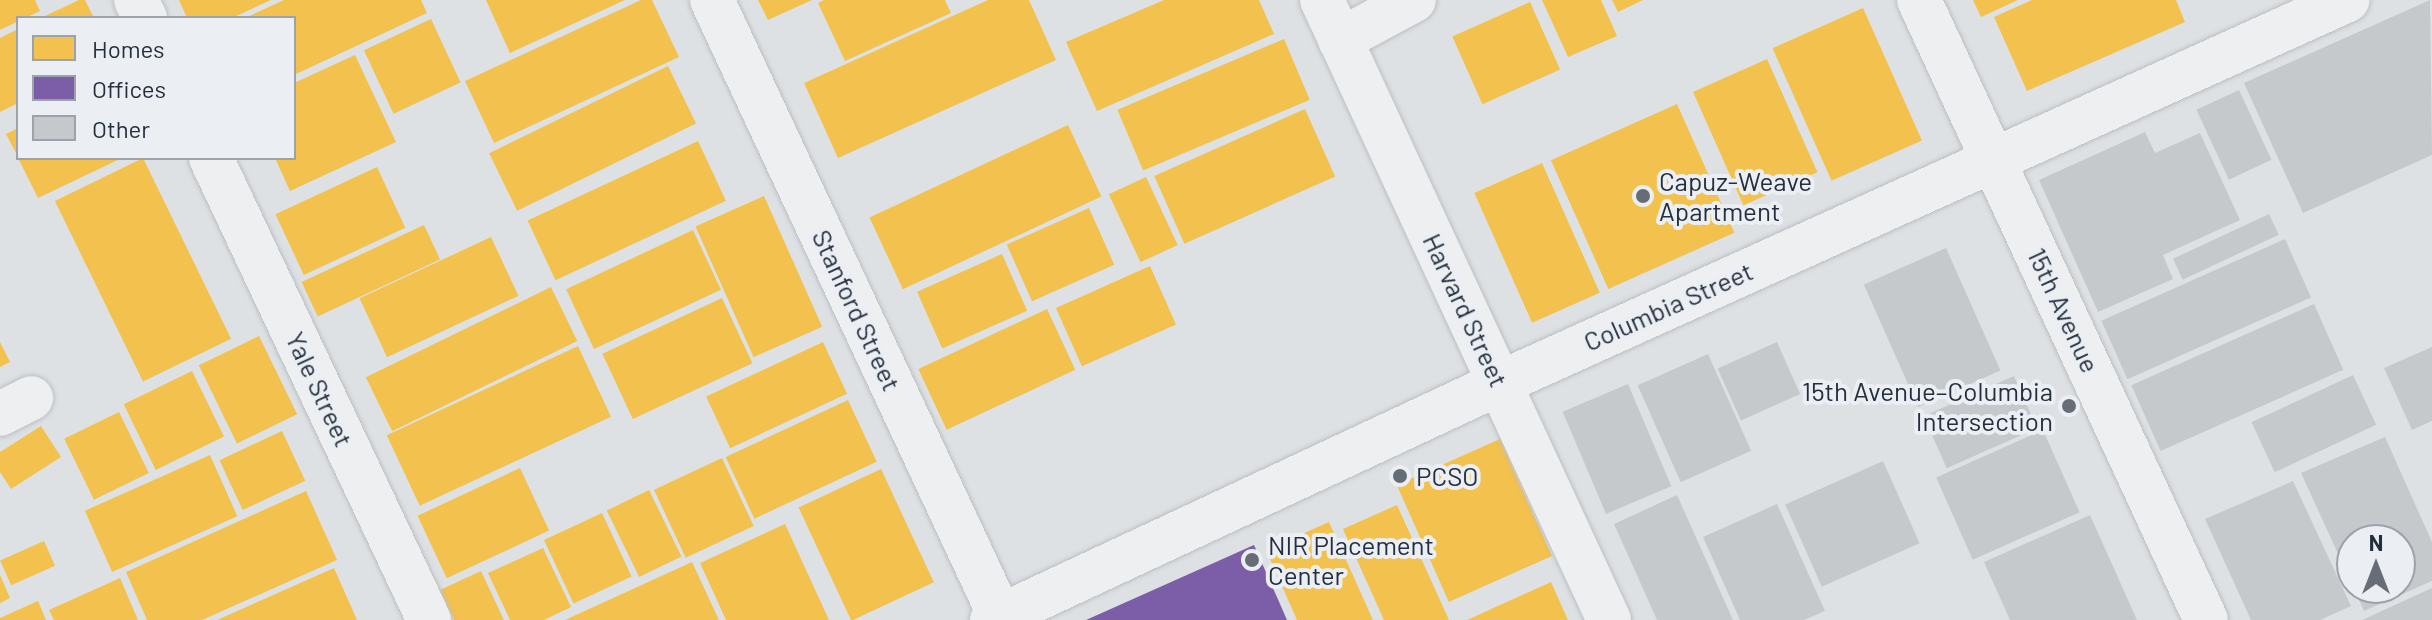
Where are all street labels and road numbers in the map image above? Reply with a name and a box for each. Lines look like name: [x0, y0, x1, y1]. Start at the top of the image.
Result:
street label: Stanford Street: [806, 225, 908, 395]
street label: Harvard Street: [1417, 228, 1515, 392]
street label: 15th Avenue: [2022, 243, 2106, 377]
street label: Columbia Street: [1579, 255, 1757, 357]
street label: Yale Street: [280, 327, 360, 451]

